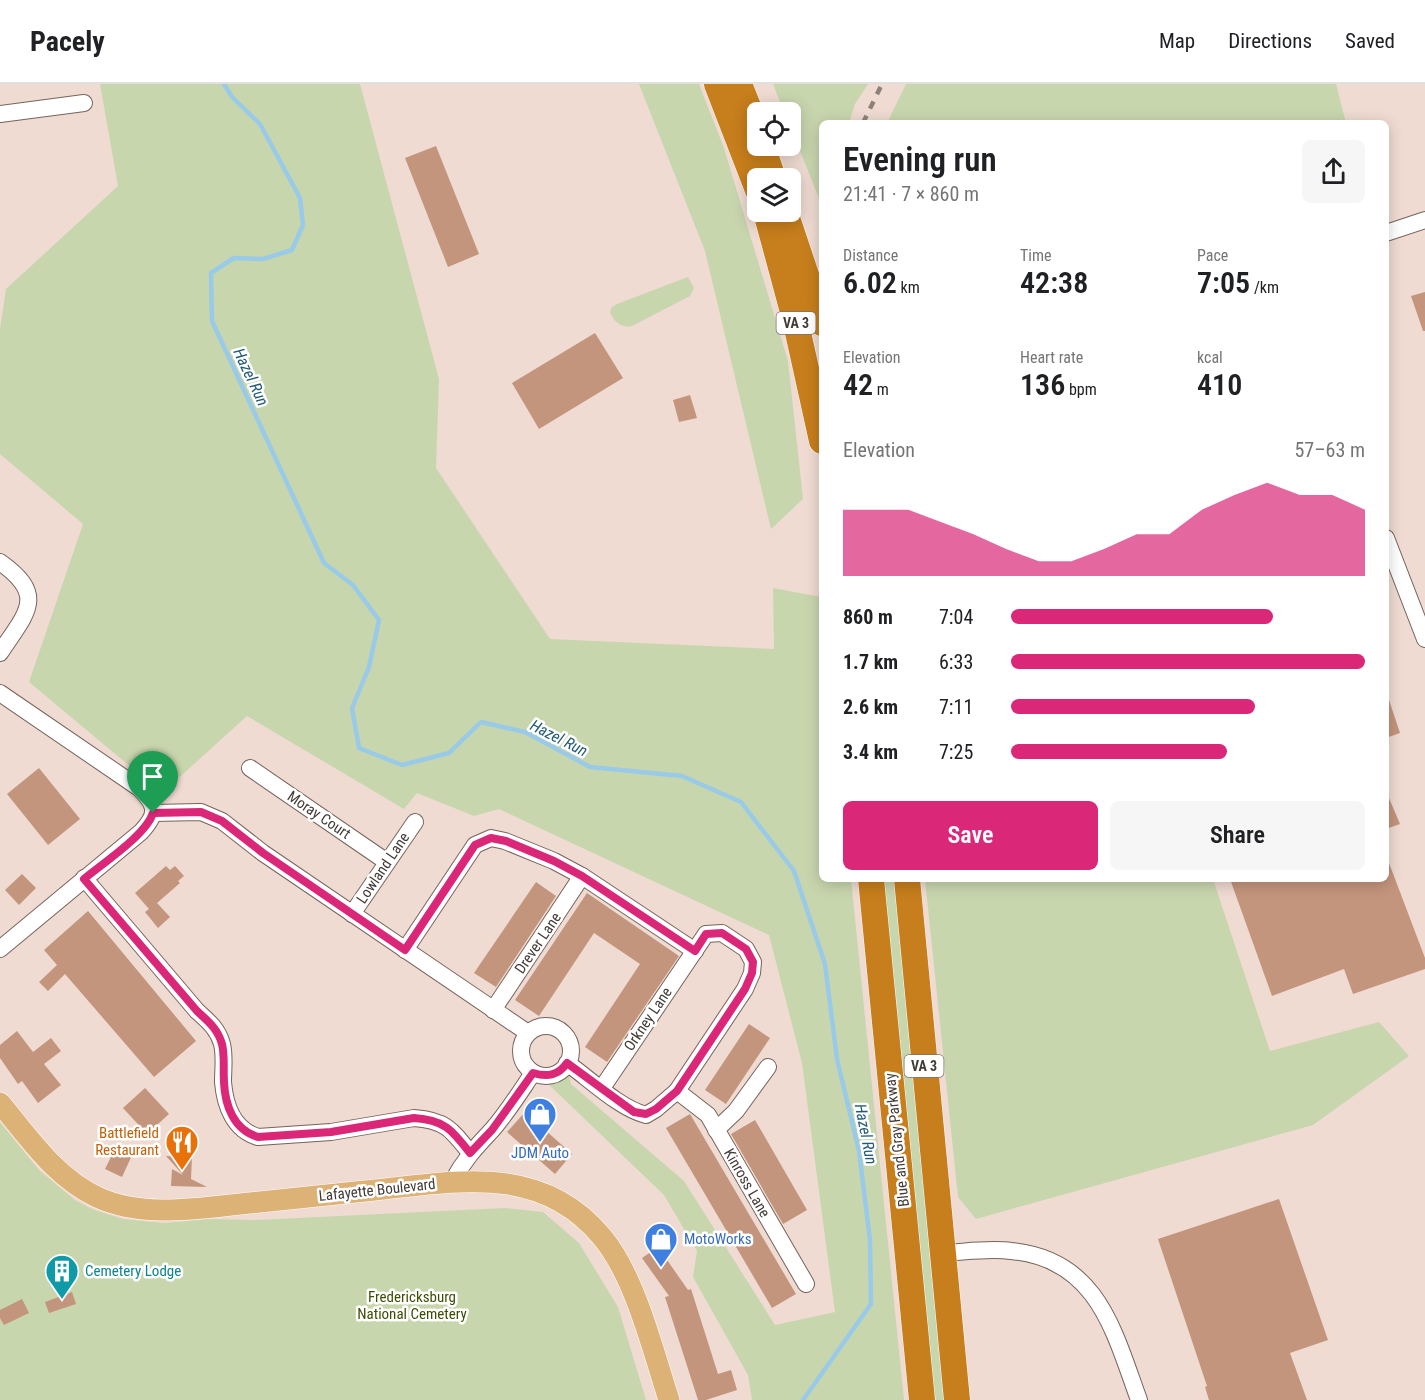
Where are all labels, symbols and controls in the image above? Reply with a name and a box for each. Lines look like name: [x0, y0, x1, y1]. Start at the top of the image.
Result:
text: Pacely: [30, 25, 105, 58]
text: Map: [1159, 29, 1195, 53]
text: Directions: [1228, 29, 1312, 53]
text: Saved: [1345, 29, 1395, 53]
map controls: [747, 102, 801, 222]
button: locate: [747, 102, 801, 156]
text: Evening run: [843, 140, 997, 179]
button: share: [1302, 140, 1365, 203]
button: layers: [747, 168, 801, 222]
text: 21:41 · 7 × 860 m: [843, 182, 979, 206]
text: Distance: [843, 246, 898, 265]
text: Time: [1020, 246, 1052, 265]
text: Pace: [1197, 246, 1228, 265]
text: 6.02: [843, 265, 897, 300]
text: 42:38: [1020, 265, 1088, 300]
text: 7:05: [1197, 265, 1250, 300]
text: km: [897, 278, 920, 297]
text: /km: [1250, 278, 1279, 297]
road number: VA 3: [776, 312, 816, 334]
water label: Hazel Run: [229, 345, 273, 409]
text: Elevation: [843, 348, 901, 367]
text: Heart rate: [1020, 348, 1083, 367]
text: kcal: [1197, 348, 1223, 367]
text: 42: [843, 367, 873, 402]
text: 136: [1020, 367, 1065, 402]
text: 410: [1197, 367, 1242, 402]
text: m: [873, 380, 889, 399]
text: bpm: [1065, 380, 1097, 399]
text: Elevation: [843, 438, 915, 462]
text: 57–63 m: [1294, 438, 1365, 462]
text: 860 m: [843, 605, 893, 629]
text: 7:04: [939, 605, 973, 629]
text: 1.7 km: [843, 650, 898, 674]
text: 6:33: [939, 650, 973, 674]
text: 2.6 km: [843, 695, 898, 719]
text: 7:11: [939, 695, 973, 719]
water label: Hazel Run: [527, 716, 591, 760]
text: 3.4 km: [843, 740, 898, 764]
text: 7:25: [939, 740, 973, 764]
pin: [127, 751, 178, 813]
icon: arrive: [136, 760, 169, 793]
street label: Moray Court: [284, 787, 354, 843]
button: Save: [843, 801, 1098, 870]
button: Share: [1110, 801, 1365, 870]
street label: Lowland Lane: [353, 829, 413, 907]
street label: Drever Lane: [511, 909, 565, 977]
street label: Orkney Lane: [620, 984, 676, 1054]
road number: VA 3: [904, 1055, 944, 1077]
street label: Blue and Gray Parkway: [881, 1072, 913, 1208]
shop icon: JDM Auto: [522, 1096, 558, 1143]
water label: Hazel Run: [851, 1102, 881, 1166]
place label: Battlefield Restaurant: [95, 1124, 159, 1159]
restaurant icon: Battlefield Restaurant: [164, 1124, 200, 1171]
place label: JDM Auto: [511, 1144, 569, 1162]
street label: Kinross Lane: [720, 1145, 774, 1221]
street label: Lafayette Boulevard: [318, 1175, 436, 1205]
shop icon: MotoWorks: [643, 1221, 679, 1268]
place label: MotoWorks: [684, 1230, 752, 1248]
building icon: Cemetery Lodge: [44, 1253, 80, 1300]
place label: Cemetery Lodge: [85, 1262, 181, 1280]
park label: Fredericksburg National Cemetery: [357, 1288, 467, 1323]

